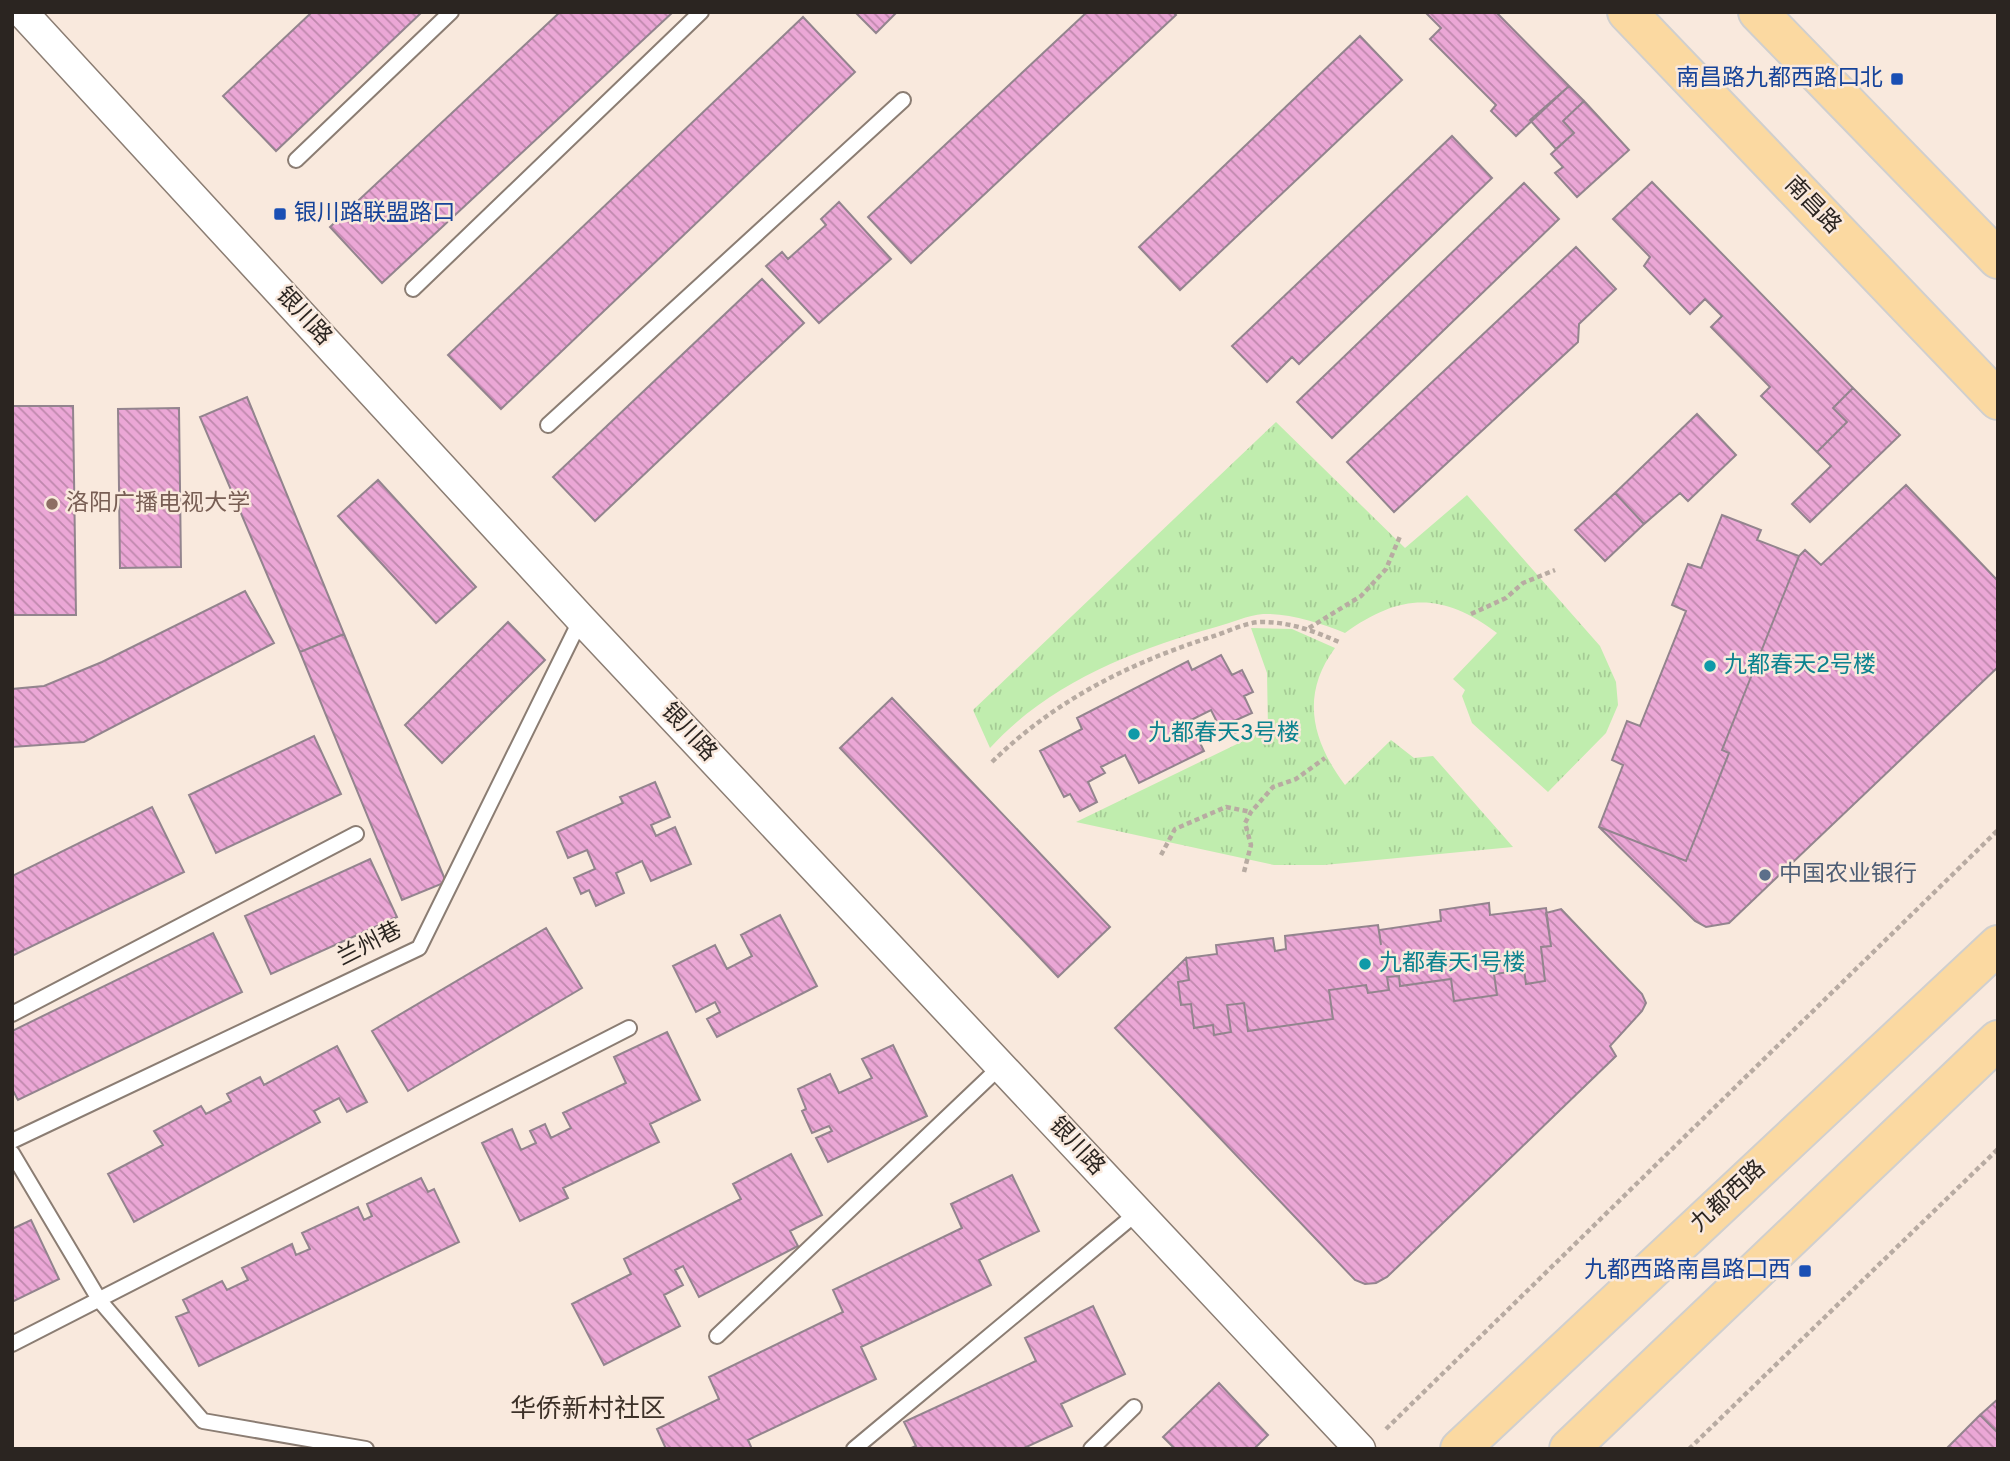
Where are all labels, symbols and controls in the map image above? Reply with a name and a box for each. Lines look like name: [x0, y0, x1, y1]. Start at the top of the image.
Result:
place label: 南昌路九都西路口北: [1676, 65, 1883, 94]
marker: 南昌路九都西路口北: [1889, 71, 1905, 87]
street label: 南昌路: [1778, 171, 1846, 241]
place label: 银川路联盟路口: [294, 200, 455, 229]
marker: 银川路联盟路口: [272, 206, 288, 222]
street label: 银川路: [269, 282, 337, 352]
place label: 洛阳广播电视大学: [66, 490, 250, 519]
marker: 洛阳广播电视大学: [44, 496, 60, 512]
place label: 九都春天2号楼: [1724, 652, 1876, 681]
marker: 九都春天2号楼: [1702, 658, 1718, 674]
street label: 银川路: [654, 698, 722, 768]
place label: 九都春天3号楼: [1148, 720, 1300, 749]
marker: 九都春天3号楼: [1126, 726, 1142, 742]
place label: 中国农业银行: [1779, 861, 1917, 890]
marker: 中国农业银行: [1757, 867, 1773, 883]
street label: 兰州巷: [333, 916, 407, 974]
place label: 九都春天1号楼: [1379, 950, 1526, 979]
marker: 九都春天1号楼: [1357, 956, 1373, 972]
street label: 银川路: [1042, 1112, 1110, 1182]
street label: 九都西路: [1685, 1155, 1773, 1239]
place label: 九都西路南昌路口西: [1584, 1257, 1791, 1286]
marker: 九都西路南昌路口西: [1797, 1263, 1813, 1279]
district label: 华侨新村社区: [510, 1394, 666, 1427]

